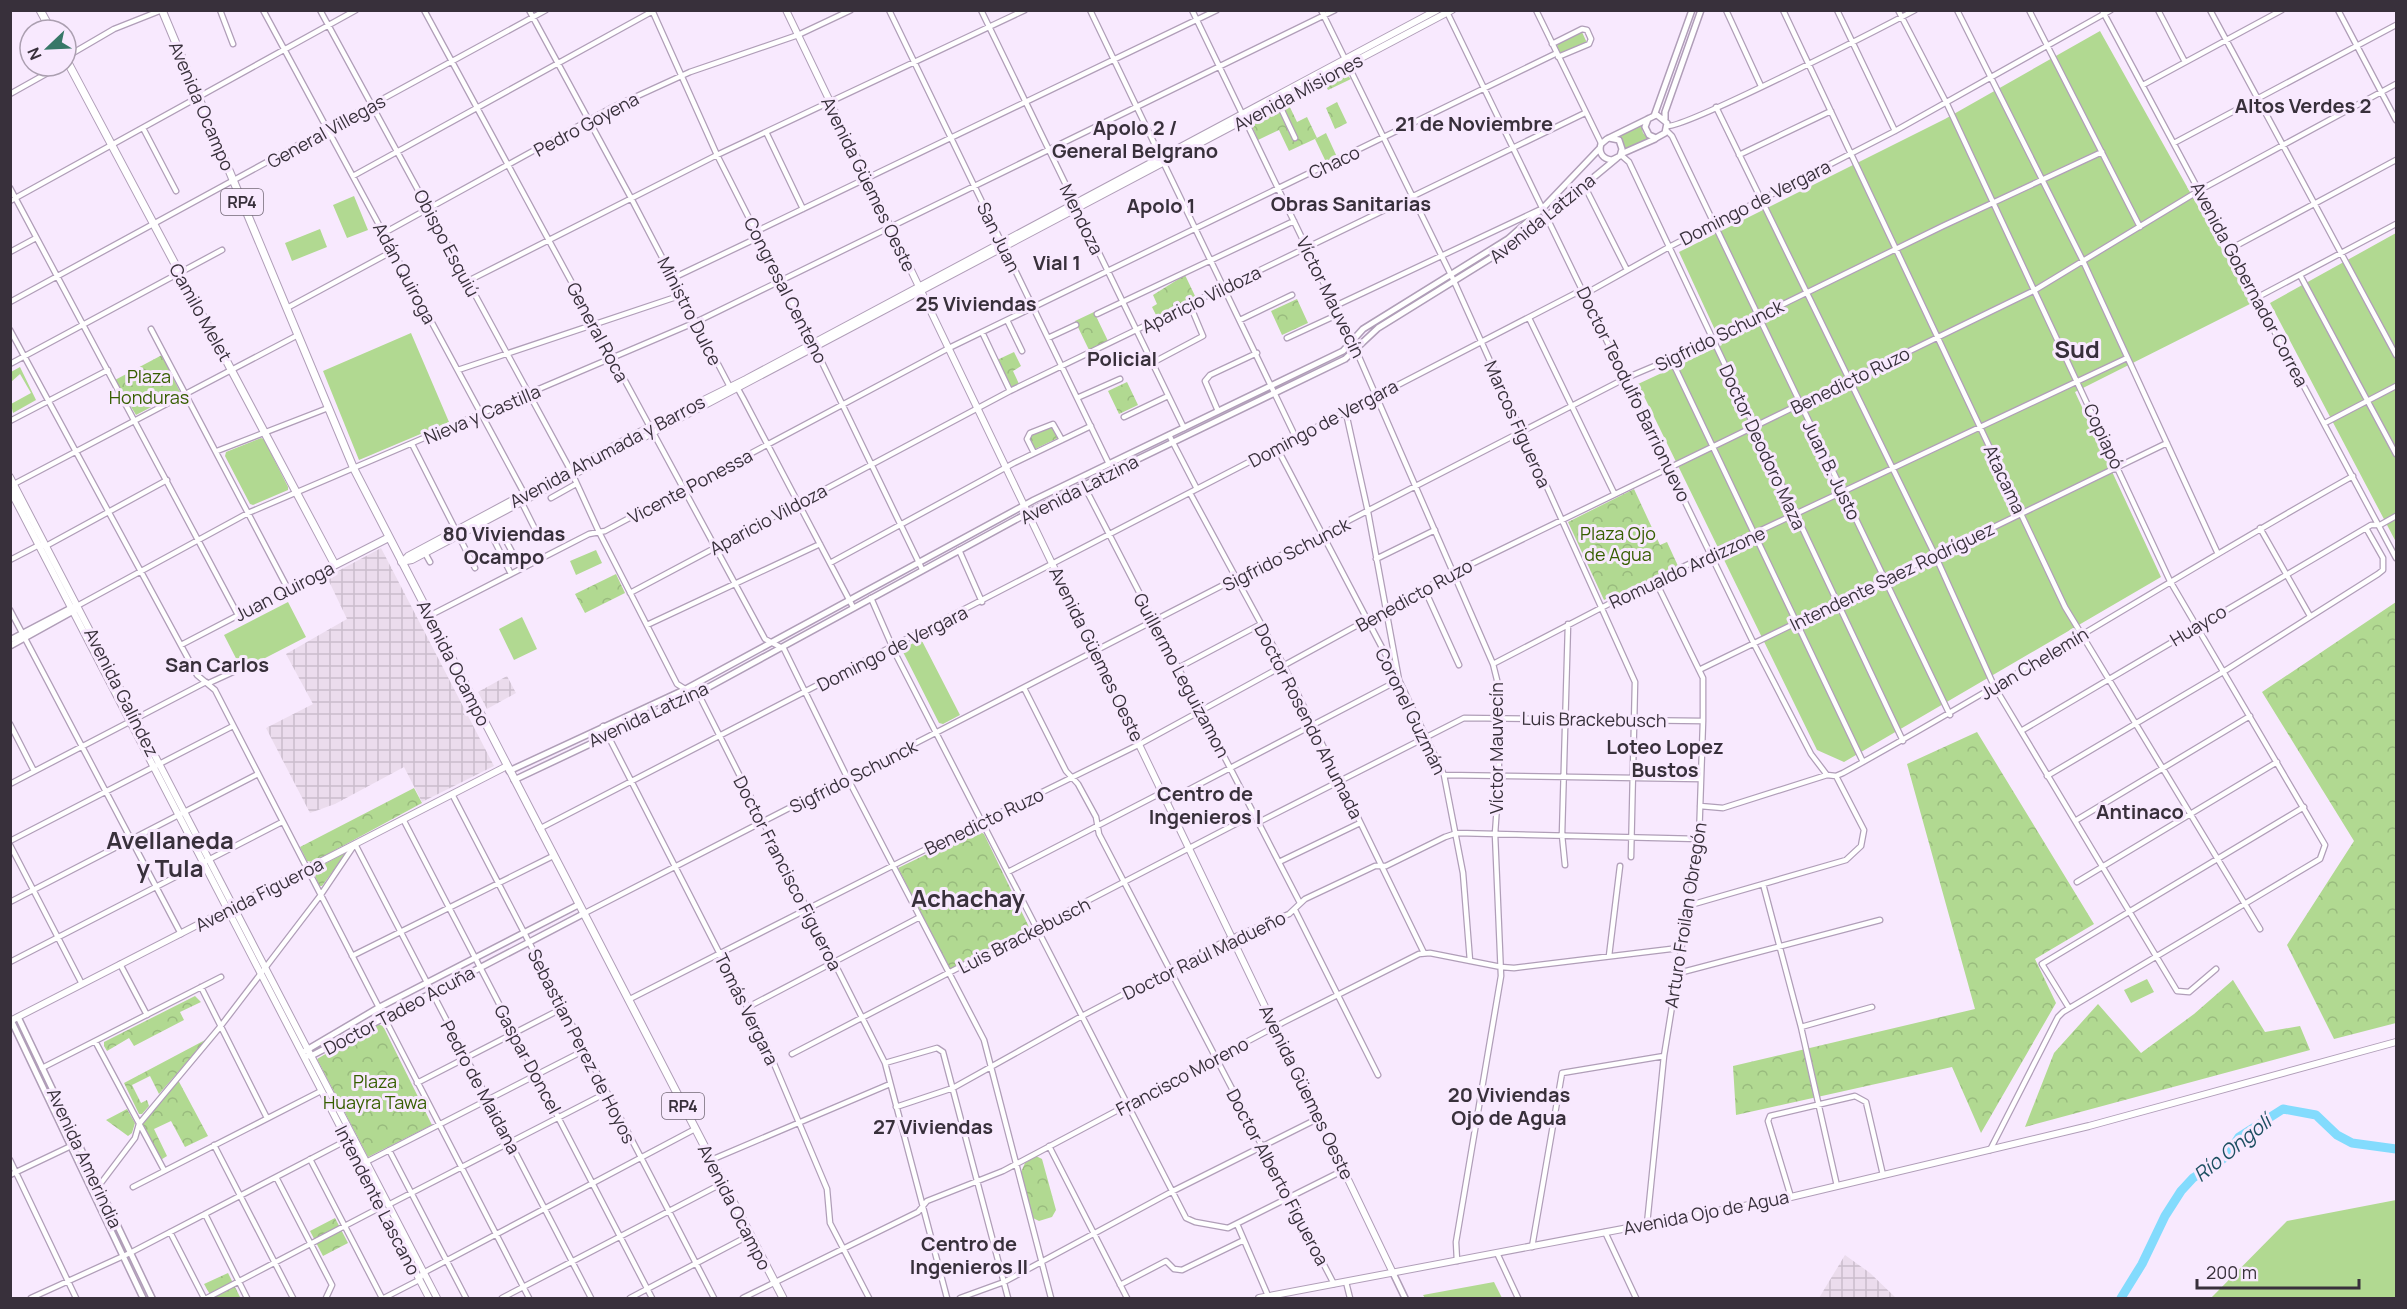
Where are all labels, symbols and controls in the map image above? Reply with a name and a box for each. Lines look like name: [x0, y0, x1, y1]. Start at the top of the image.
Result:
north arrow: [18, 18, 78, 78]
street label: Avenida Ocampo: [164, 38, 240, 174]
text: N: [22, 44, 47, 63]
street label: Avenida Misiones: [1229, 48, 1367, 136]
street label: Pedro Goyena: [529, 86, 643, 162]
street label: General Villegas: [263, 89, 389, 173]
district label: Altos Verdes 2: [2235, 92, 2371, 119]
street label: Avenida Güemes Oeste: [816, 93, 922, 275]
district label: 21 de Noviembre: [1395, 110, 1553, 137]
district label: Apolo 2 / General Belgrano: [1052, 114, 1218, 164]
street label: Chaco: [1305, 139, 1363, 185]
street label: Domingo de Vergara: [1676, 154, 1834, 250]
street label: Avenida Latzina: [1484, 168, 1600, 268]
street label: Avenida Gobernador Correa: [2186, 177, 2314, 391]
street label: Mendoza: [1055, 180, 1109, 258]
street label: Obispo Esquiú: [409, 185, 485, 301]
road number: RP4: [221, 189, 263, 215]
district label: Obras Sanitarias: [1271, 190, 1431, 217]
district label: Apolo 1: [1127, 192, 1195, 219]
street label: San Juan: [972, 198, 1026, 276]
street label: Congresal Centeno: [739, 213, 833, 367]
street label: Adán Quiroga: [368, 218, 442, 328]
street label: Víctor Mauvecín: [1291, 232, 1371, 362]
district label: Vial 1: [1033, 249, 1081, 276]
street label: Ministro Dulce: [652, 253, 728, 369]
street label: Camilo Melet: [164, 259, 238, 365]
street label: Aparicio Vildoza: [1137, 260, 1265, 338]
street label: General Roca: [562, 278, 634, 386]
street label: Doctor Teodulfo Barrionuevo: [1571, 282, 1697, 506]
district label: 25 Viviendas: [915, 290, 1037, 317]
street label: Sigfrido Schunck: [1651, 293, 1788, 376]
district label: Sud: [2054, 332, 2100, 365]
street label: Benedicto Ruzo: [1786, 341, 1914, 419]
district label: Policial: [1087, 345, 1157, 372]
street label: Marcos Figueroa: [1479, 357, 1557, 491]
street label: Doctor Deodoro Maza: [1714, 361, 1812, 533]
park label: Plaza Honduras: [109, 364, 189, 409]
street label: Domingo de Vergara: [1244, 373, 1402, 473]
street label: Nieva y Castilla: [420, 379, 544, 449]
street label: Avenida Ahumada y Barros: [505, 389, 709, 513]
street label: Copiapó: [2078, 399, 2130, 473]
street label: Juan B. Justo: [1798, 416, 1866, 524]
street label: Atacama: [1979, 441, 2031, 517]
street label: Vicente Ponessa: [624, 443, 756, 529]
street label: Avenida Latzina: [1016, 449, 1142, 529]
street label: Aparicio Vildoza: [705, 478, 831, 560]
street label: Sigfrido Schunck: [1218, 511, 1355, 596]
street label: Intendente Saez Rodríguez: [1786, 516, 1998, 636]
district label: 80 Viviendas Ocampo: [443, 520, 566, 570]
street label: Romualdo Ardizzone: [1605, 520, 1769, 614]
park label: Plaza Ojo de Agua: [1580, 521, 1656, 566]
street label: Benedicto Ruzo: [1351, 553, 1477, 637]
street label: Juan Quiroga: [230, 556, 338, 626]
street label: Avenida Güemes Oeste: [1044, 563, 1150, 745]
street label: Guillermo Leguizamon: [1128, 588, 1236, 762]
street label: Avenida Ocampo: [412, 596, 496, 730]
street label: Huayco: [2165, 599, 2231, 651]
street label: Domingo de Vergara: [813, 600, 971, 696]
street label: Doctor Rosendo Ahumada: [1249, 619, 1369, 823]
street label: Juan Chelemín: [1976, 621, 2092, 705]
street label: Avenida Galíndez: [79, 624, 165, 760]
street label: Coronel Guzmán: [1370, 644, 1452, 778]
district label: San Carlos: [165, 651, 269, 678]
street label: Avenida Latzina: [584, 676, 712, 752]
street label: Víctor Mauvecín: [1484, 682, 1508, 814]
street label: Luis Brackebusch: [1521, 706, 1667, 732]
street label: Sigfrido Schunck: [785, 733, 922, 818]
district label: Loteo Lopez Bustos: [1606, 733, 1724, 783]
street label: Doctor Francisco Figueroa: [728, 772, 848, 974]
district label: Centro de Ingenieros I: [1149, 780, 1261, 830]
street label: Benedicto Ruzo: [920, 782, 1048, 860]
district label: Antinaco: [2096, 798, 2184, 825]
street label: Arturo Froilan Obregón: [1658, 820, 1712, 1010]
district label: Avellaneda y Tula: [106, 823, 234, 884]
street label: Avenida Figueroa: [191, 851, 327, 937]
district label: Achachay: [911, 881, 1026, 914]
street label: Luis Brackebusch: [954, 891, 1094, 979]
street label: Doctor Raúl Madueño: [1119, 905, 1289, 1005]
street label: Sebastian Perez de Hoyos: [522, 945, 642, 1147]
street label: Tomás Vergara: [710, 949, 784, 1069]
street label: Doctor Tadeo Acuña: [319, 960, 479, 1060]
street label: Gaspar Doncel: [489, 1000, 567, 1118]
street label: Avenida Güemes Oeste: [1254, 1001, 1360, 1183]
street label: Pedro de Maidana: [436, 1016, 526, 1158]
street label: Francisco Moreno: [1112, 1031, 1252, 1121]
park label: Plaza Huayra Tawa: [323, 1069, 427, 1114]
district label: 20 Viviendas Ojo de Agua: [1448, 1081, 1570, 1131]
street label: Avenida Amerindia: [42, 1084, 128, 1232]
street label: Doctor Alberto Figueroa: [1221, 1085, 1335, 1269]
road number: RP4: [662, 1093, 704, 1119]
water label: Río Ongolí: [2188, 1106, 2280, 1188]
district label: 27 Viviendas: [873, 1113, 993, 1140]
street label: Intendente Lascano: [330, 1121, 426, 1279]
street label: Avenida Ocampo: [693, 1140, 777, 1274]
street label: Avenida Ojo de Agua: [1621, 1184, 1791, 1240]
district label: Centro de Ingenieros II: [910, 1230, 1028, 1280]
scale bar: [2197, 1252, 2359, 1290]
text: 200 m: [2206, 1260, 2257, 1284]

